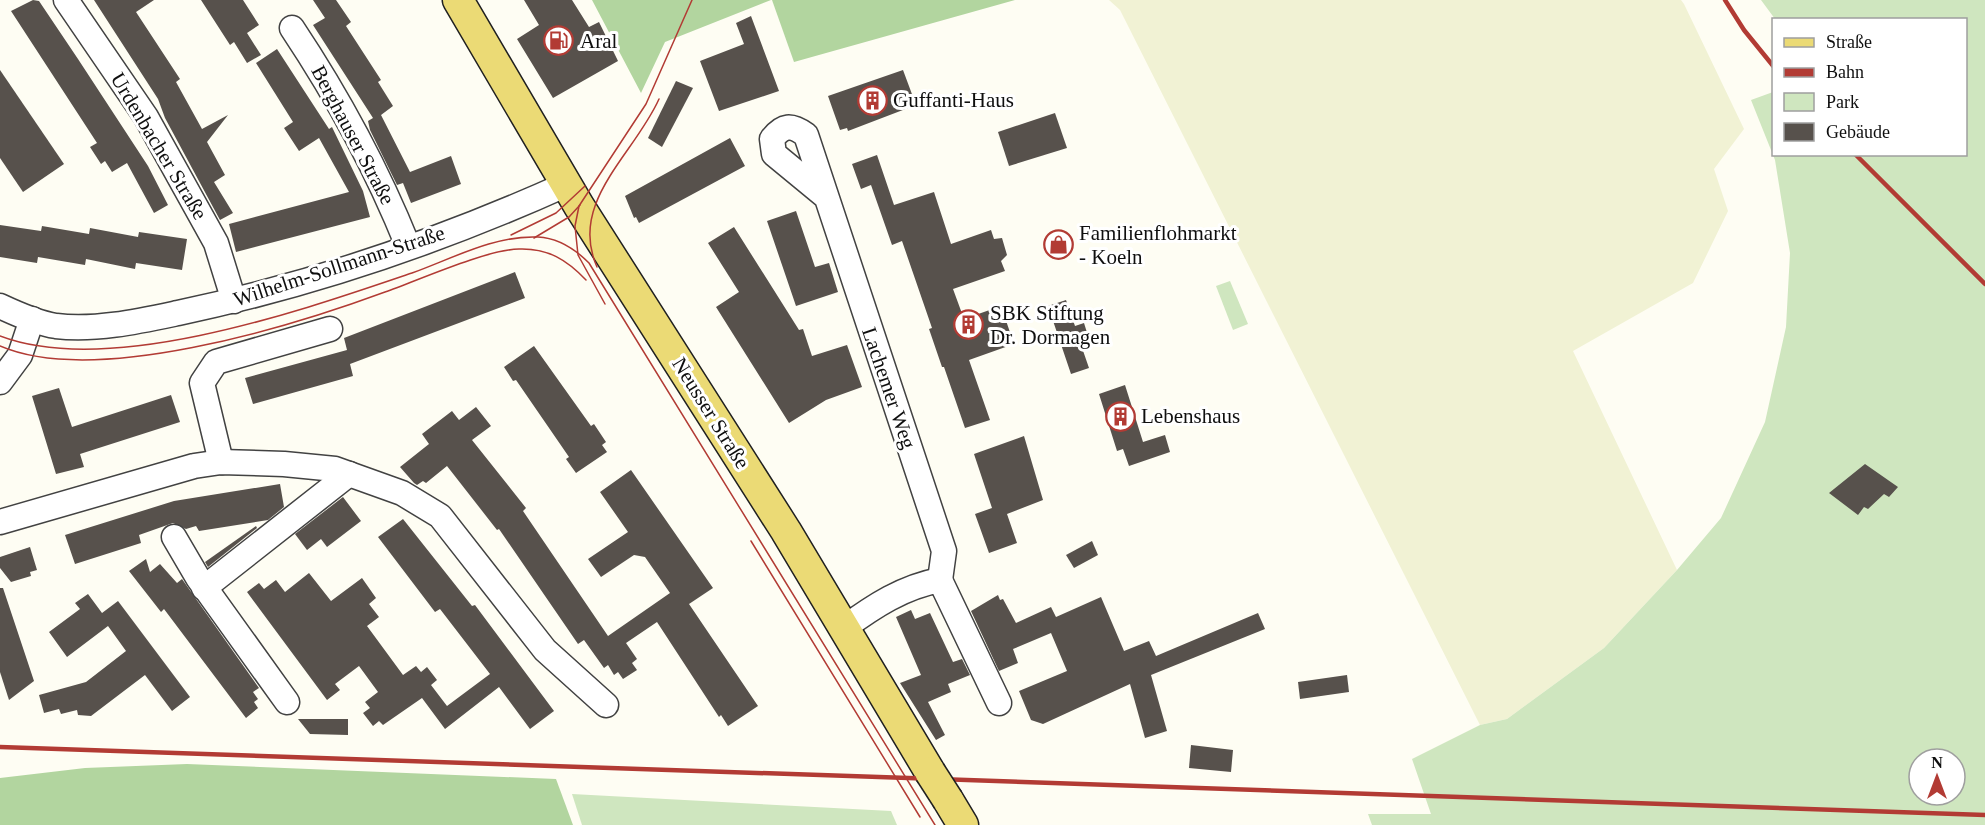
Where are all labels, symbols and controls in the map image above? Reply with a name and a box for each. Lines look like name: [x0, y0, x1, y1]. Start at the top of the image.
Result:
legend: [1772, 18, 1967, 156]
fuel station icon: Aral: [543, 25, 575, 57]
place label: Aral: [580, 29, 617, 53]
text: Straße: [1826, 32, 1872, 52]
street label: Berghauser Straße: [306, 61, 400, 209]
text: Bahn: [1826, 62, 1864, 82]
street label: Urdenbacher Straße: [106, 68, 212, 224]
building icon: Guffanti-Haus: [856, 84, 888, 116]
place label: Guffanti-Haus: [893, 88, 1014, 112]
text: Park: [1826, 92, 1859, 112]
text: Gebäude: [1826, 122, 1890, 142]
street label: Wilhelm-Sollmann-Straße: [230, 220, 448, 312]
place label: Familienflohmarkt - Koeln: [1079, 221, 1237, 269]
shop icon: Familienflohmarkt - Koeln: [1042, 229, 1074, 261]
place label: SBK Stiftung Dr. Dormagen: [990, 301, 1111, 349]
building icon: SBK Stiftung Dr. Dormagen: [953, 309, 985, 341]
street label: Lachemer Weg: [857, 324, 921, 452]
street label: Neusser Straße: [667, 353, 755, 473]
building icon: Lebenshaus: [1104, 400, 1136, 432]
place label: Lebenshaus: [1141, 404, 1240, 428]
north arrow: [1907, 747, 1967, 807]
text: N: [1931, 754, 1943, 771]

